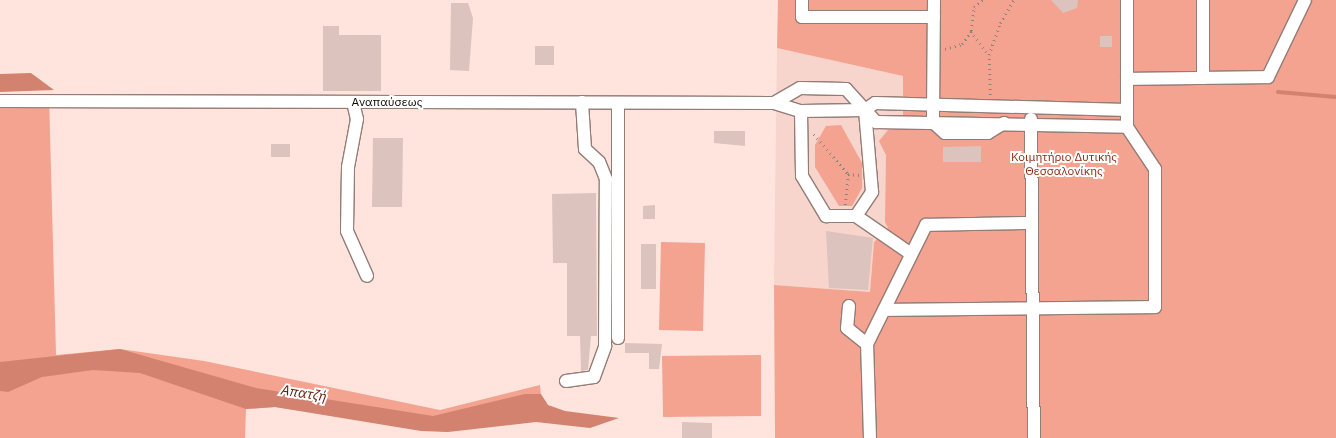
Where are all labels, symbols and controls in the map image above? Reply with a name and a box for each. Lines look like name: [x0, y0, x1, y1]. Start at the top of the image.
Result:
street label: Αναπαύσεως: [352, 95, 422, 109]
park label: Κοιμητήριο Δυτικής Θεσσαλονίκης: [1011, 150, 1117, 178]
water label: Απατζή: [280, 381, 328, 405]

